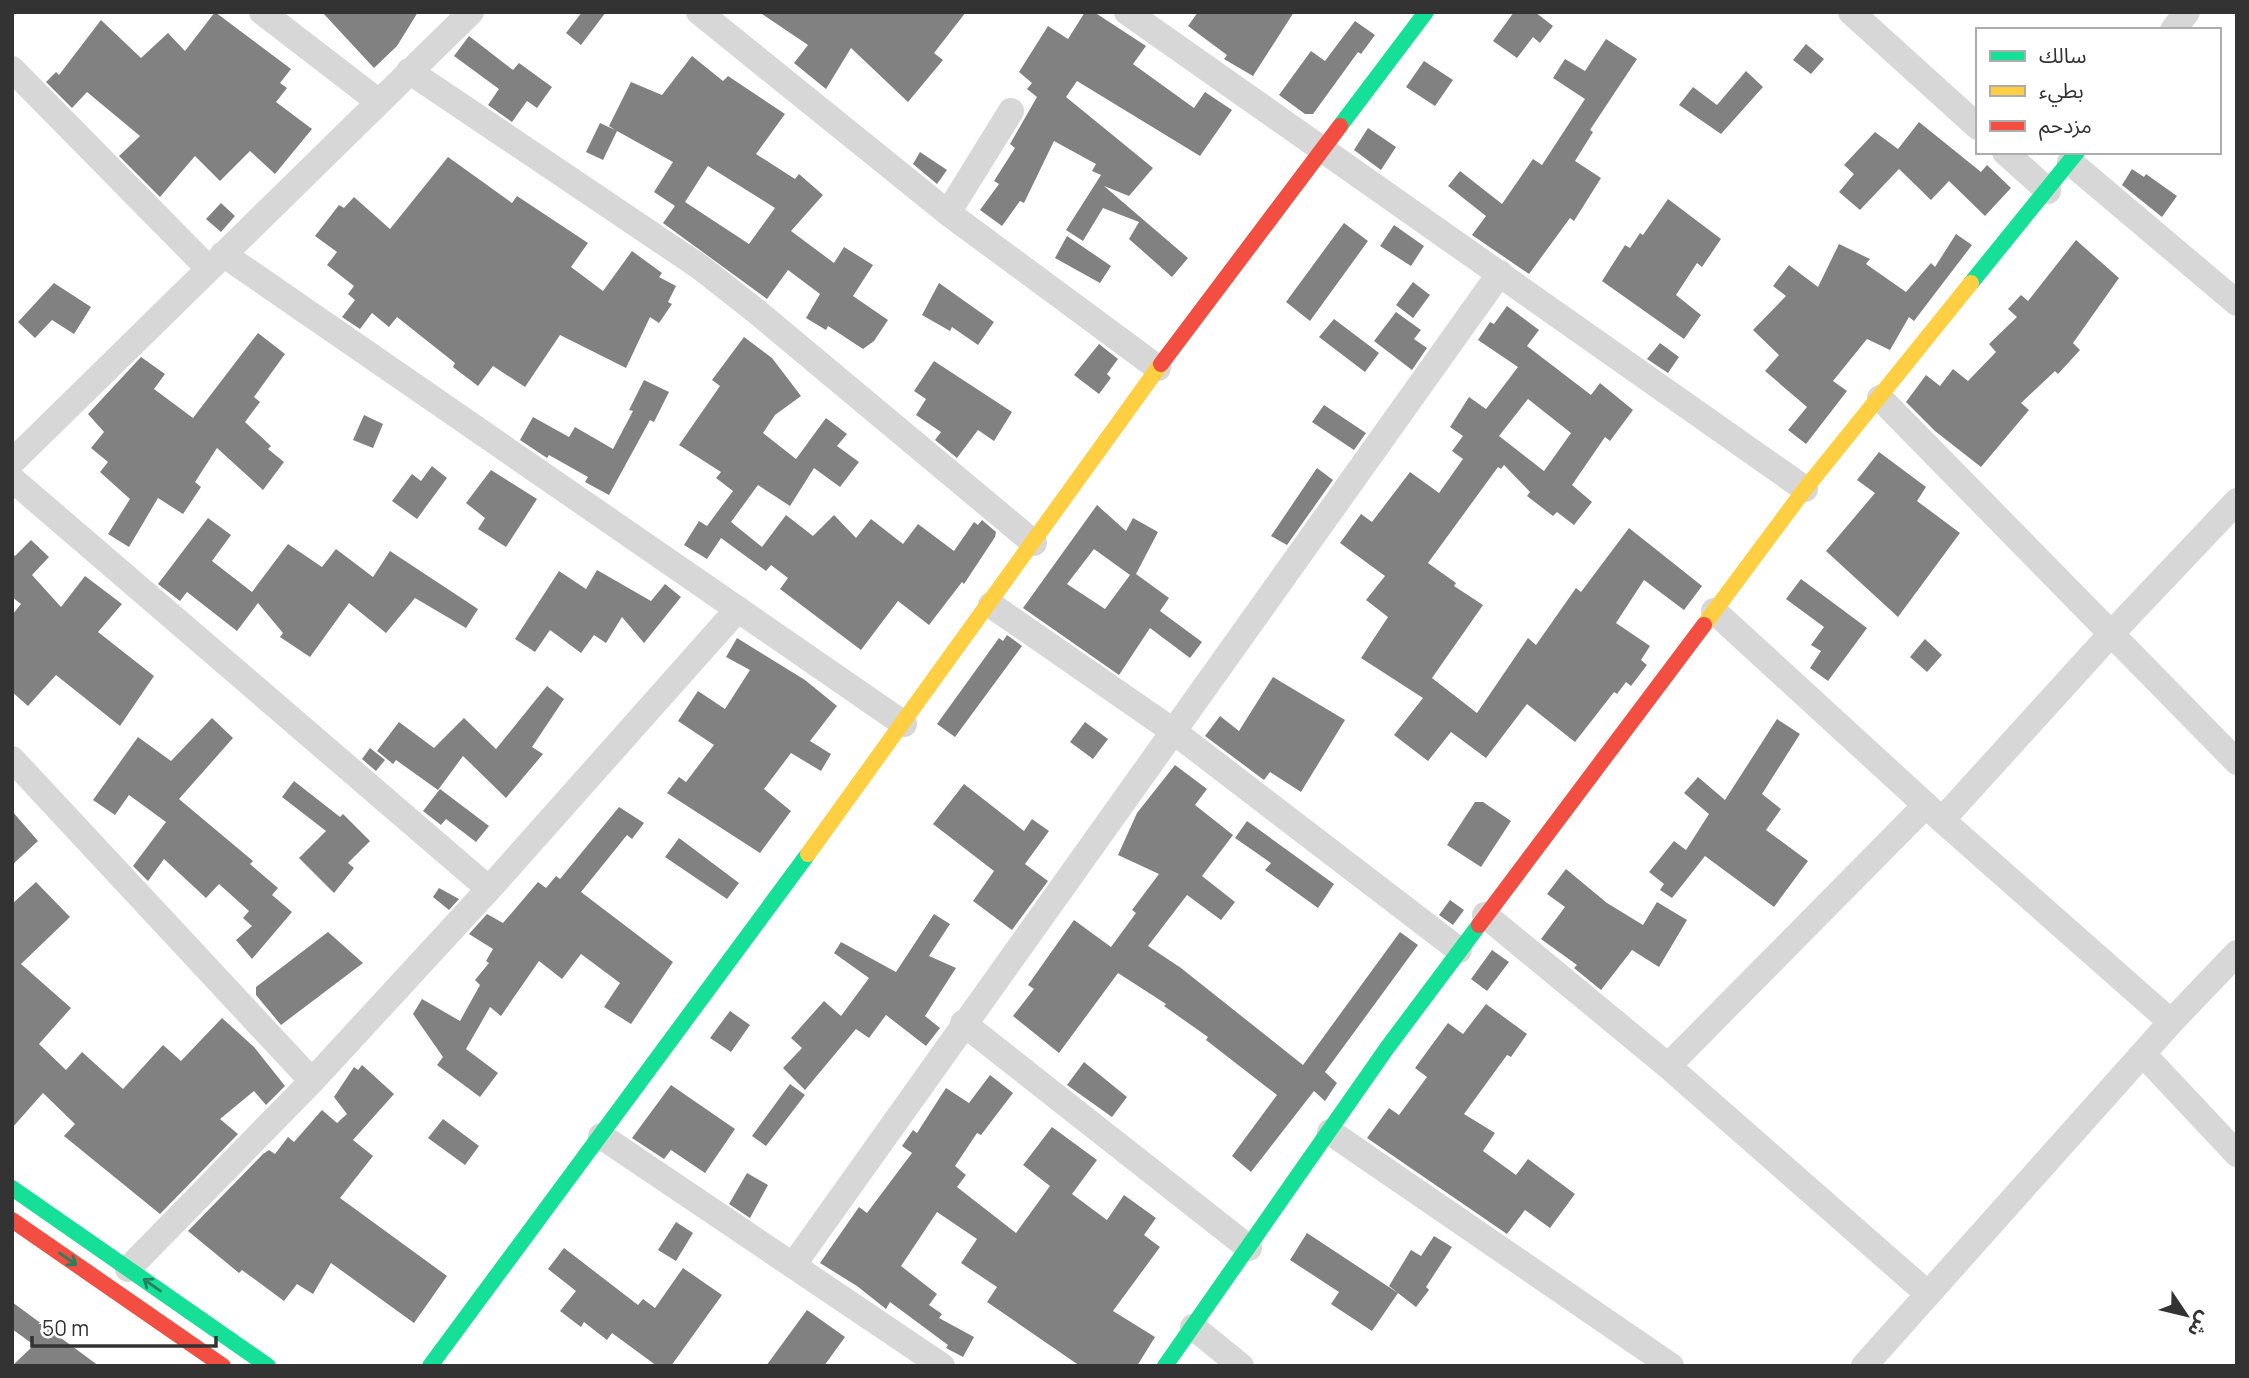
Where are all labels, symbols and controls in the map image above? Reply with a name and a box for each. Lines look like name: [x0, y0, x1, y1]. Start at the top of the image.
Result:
legend: [1976, 28, 2221, 154]
text: سالك: [2039, 41, 2086, 69]
text: بطيء: [2039, 76, 2084, 107]
text: مزدحم: [2039, 111, 2092, 141]
one-way arrow: [58, 1252, 77, 1266]
one-way arrow: [142, 1278, 162, 1292]
north arrow: [2151, 1280, 2221, 1350]
scale bar: [32, 1304, 215, 1348]
text: ش: [2182, 1307, 2218, 1343]
text: 50 m: [42, 1314, 89, 1342]

